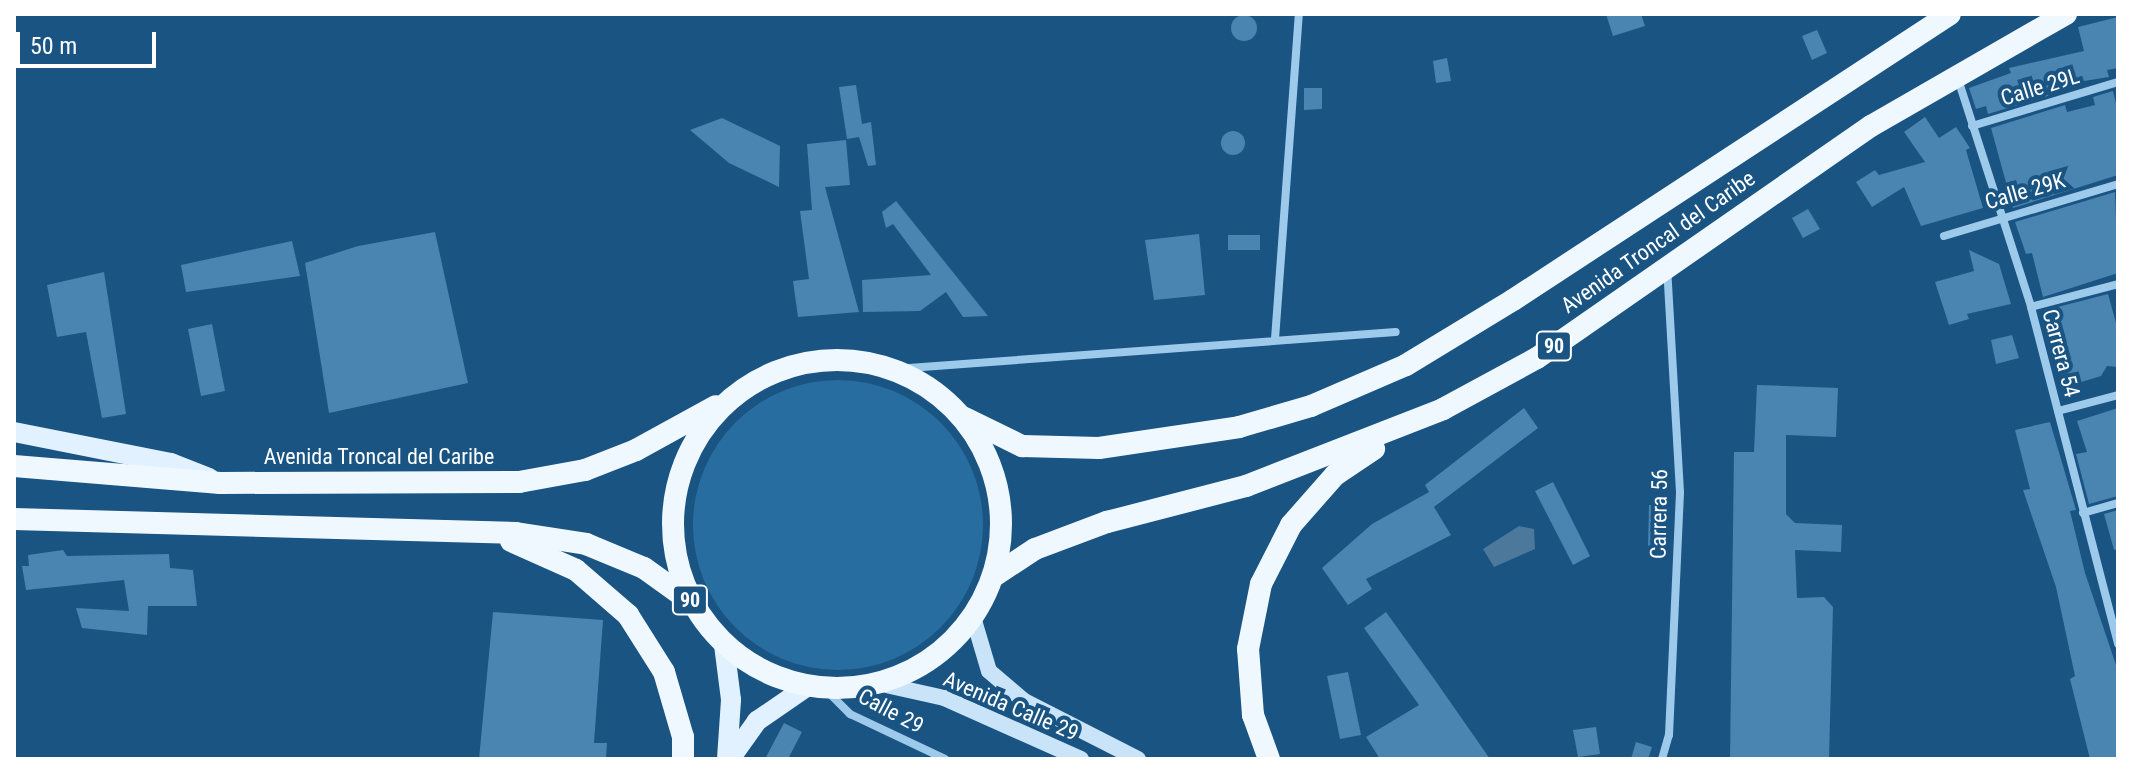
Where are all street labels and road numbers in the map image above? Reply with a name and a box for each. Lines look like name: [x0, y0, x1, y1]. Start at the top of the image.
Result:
street label: Calle 29L: [1998, 63, 2082, 111]
street label: Avenida Troncal del Caribe: [1556, 165, 1760, 319]
street label: Calle 29K: [1982, 167, 2068, 215]
street label: Carrera 54: [2037, 306, 2085, 400]
road number: 90: [1534, 330, 1574, 362]
street label: Avenida Troncal del Caribe: [264, 444, 494, 470]
street label: Carrera 56: [1645, 469, 1673, 559]
road number: 90: [670, 584, 710, 616]
street label: Avenida Calle 29: [940, 666, 1082, 746]
street label: Calle 29: [854, 683, 928, 739]

